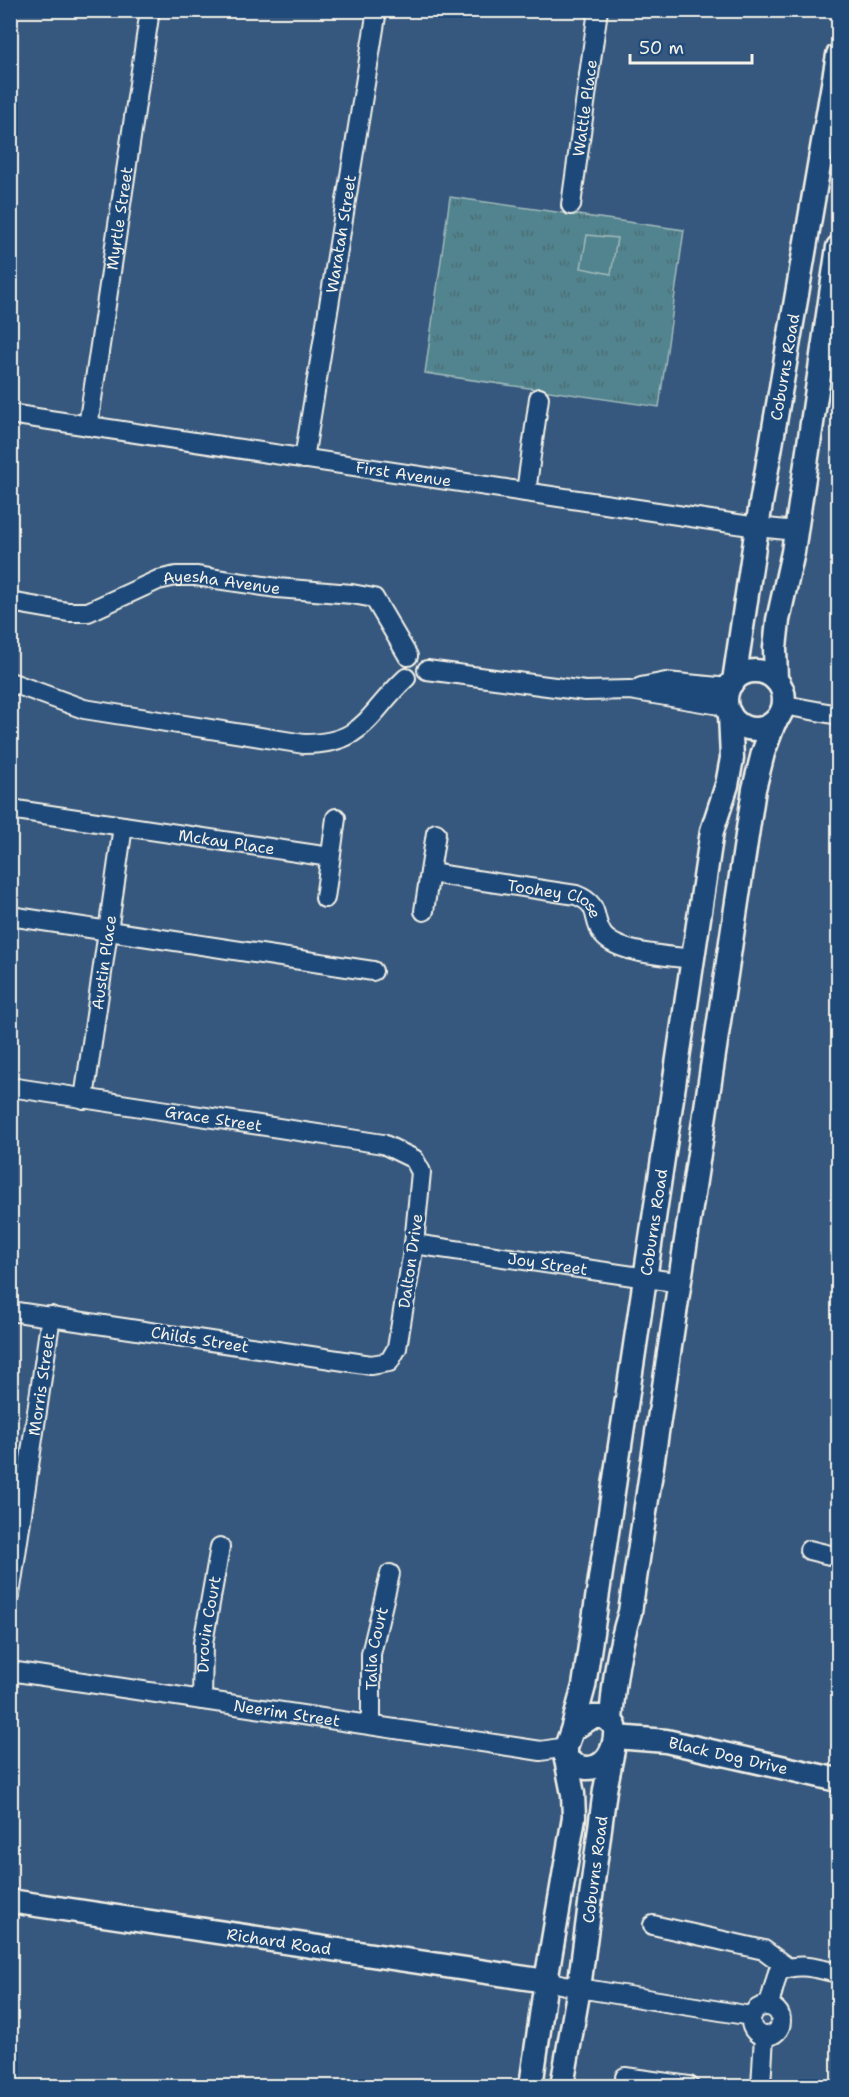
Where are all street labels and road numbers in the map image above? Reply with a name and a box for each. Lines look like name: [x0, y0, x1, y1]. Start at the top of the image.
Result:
street label: Wattle Place: [568, 58, 602, 158]
street label: Myrtle Street: [101, 165, 138, 272]
street label: Waratah Street: [321, 173, 361, 295]
street label: Coburns Road: [765, 312, 804, 422]
street label: First Avenue: [354, 456, 453, 492]
street label: Ayesha Avenue: [160, 566, 282, 599]
street label: Mckay Place: [177, 824, 276, 860]
street label: Toohey Close: [506, 875, 606, 920]
street label: Austin Place: [87, 914, 121, 1011]
street label: Grace Street: [164, 1101, 264, 1136]
street label: Coburns Road: [636, 1167, 672, 1277]
street label: Dalton Drive: [393, 1212, 428, 1310]
street label: Joy Street: [506, 1248, 589, 1280]
street label: Childs Street: [149, 1321, 250, 1358]
street label: Morris Street: [24, 1332, 59, 1437]
street label: Drouin Court: [192, 1574, 226, 1673]
street label: Talia Court: [361, 1605, 393, 1690]
street label: Neerim Street: [232, 1695, 341, 1732]
street label: Black Dog Drive: [667, 1732, 790, 1779]
street label: Coburns Road: [578, 1815, 613, 1924]
street label: Richard Road: [225, 1923, 333, 1960]

